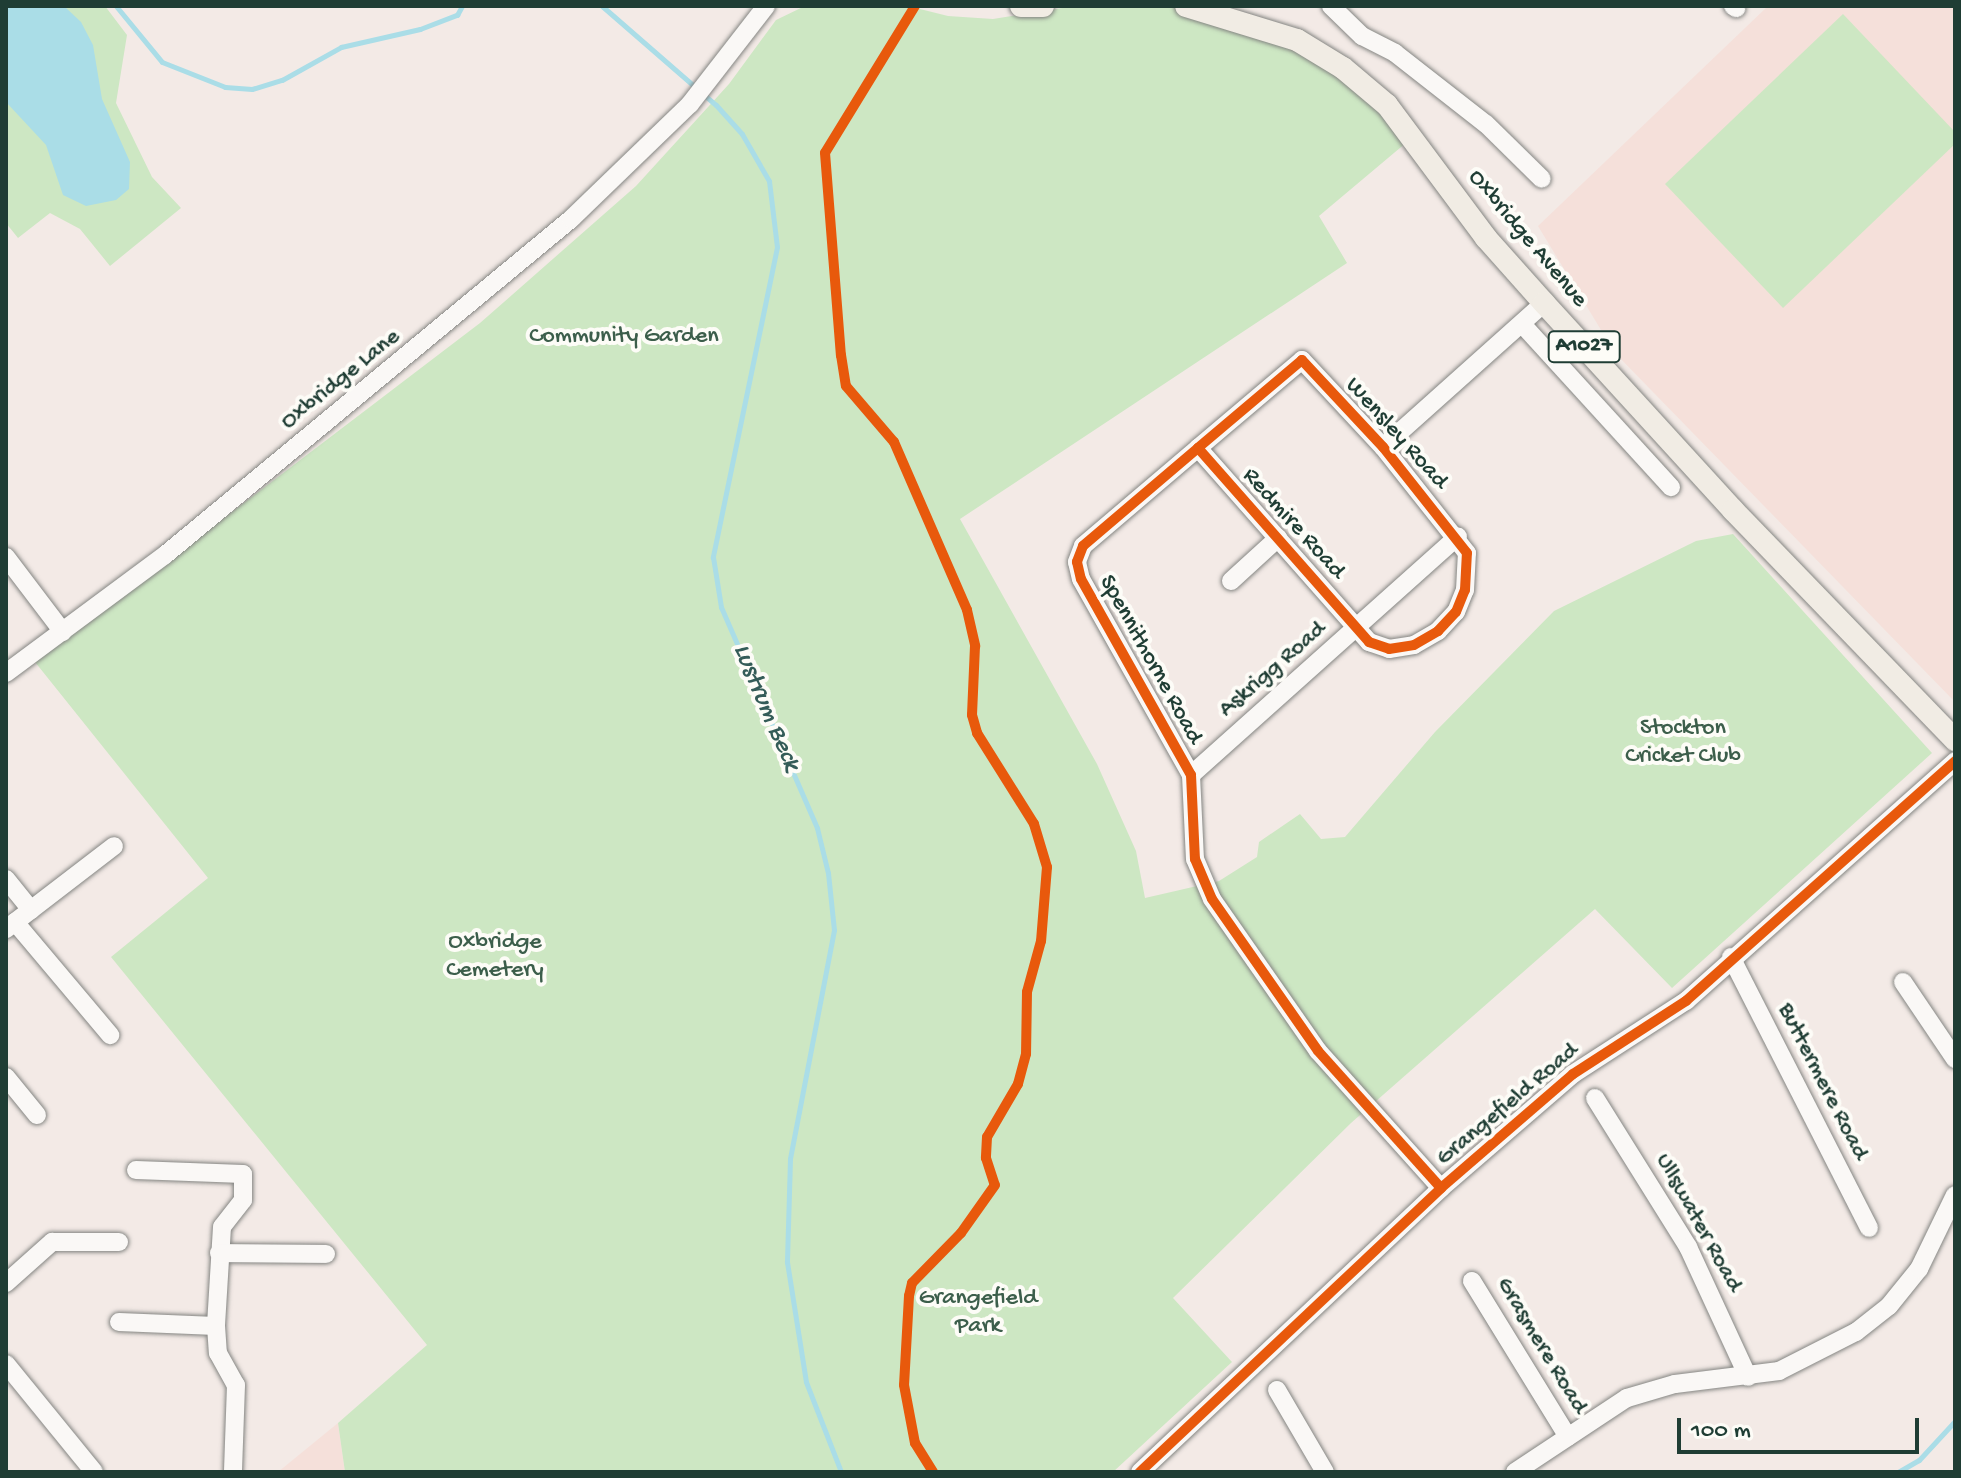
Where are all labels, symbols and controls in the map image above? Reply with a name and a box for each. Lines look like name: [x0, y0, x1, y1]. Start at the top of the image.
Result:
street label: Oxbridge Avenue: [1461, 164, 1593, 314]
street label: Oxbridge Lane: [276, 323, 406, 437]
park label: Community Garden: [529, 323, 719, 351]
road number: A1027: [1546, 329, 1622, 365]
street label: Wensley Road: [1338, 372, 1454, 496]
street label: Redmire Road: [1235, 462, 1351, 586]
street label: Spennithorne Road: [1092, 570, 1208, 750]
street label: Askrigg Road: [1213, 616, 1333, 724]
water label: Lustrum Beck: [724, 640, 806, 776]
park label: Stockton Cricket Club: [1625, 715, 1741, 771]
park label: Oxbridge Cemetery: [446, 929, 544, 985]
street label: Buttermere Road: [1770, 999, 1874, 1165]
street label: Grangefield Road: [1431, 1037, 1585, 1173]
street label: Ullswater Road: [1648, 1149, 1748, 1297]
street label: Grasmere Road: [1489, 1272, 1593, 1420]
park label: Grangefield Park: [919, 1285, 1037, 1341]
scale bar: [1681, 1402, 1923, 1452]
text: 100 m: [1691, 1417, 1751, 1446]

